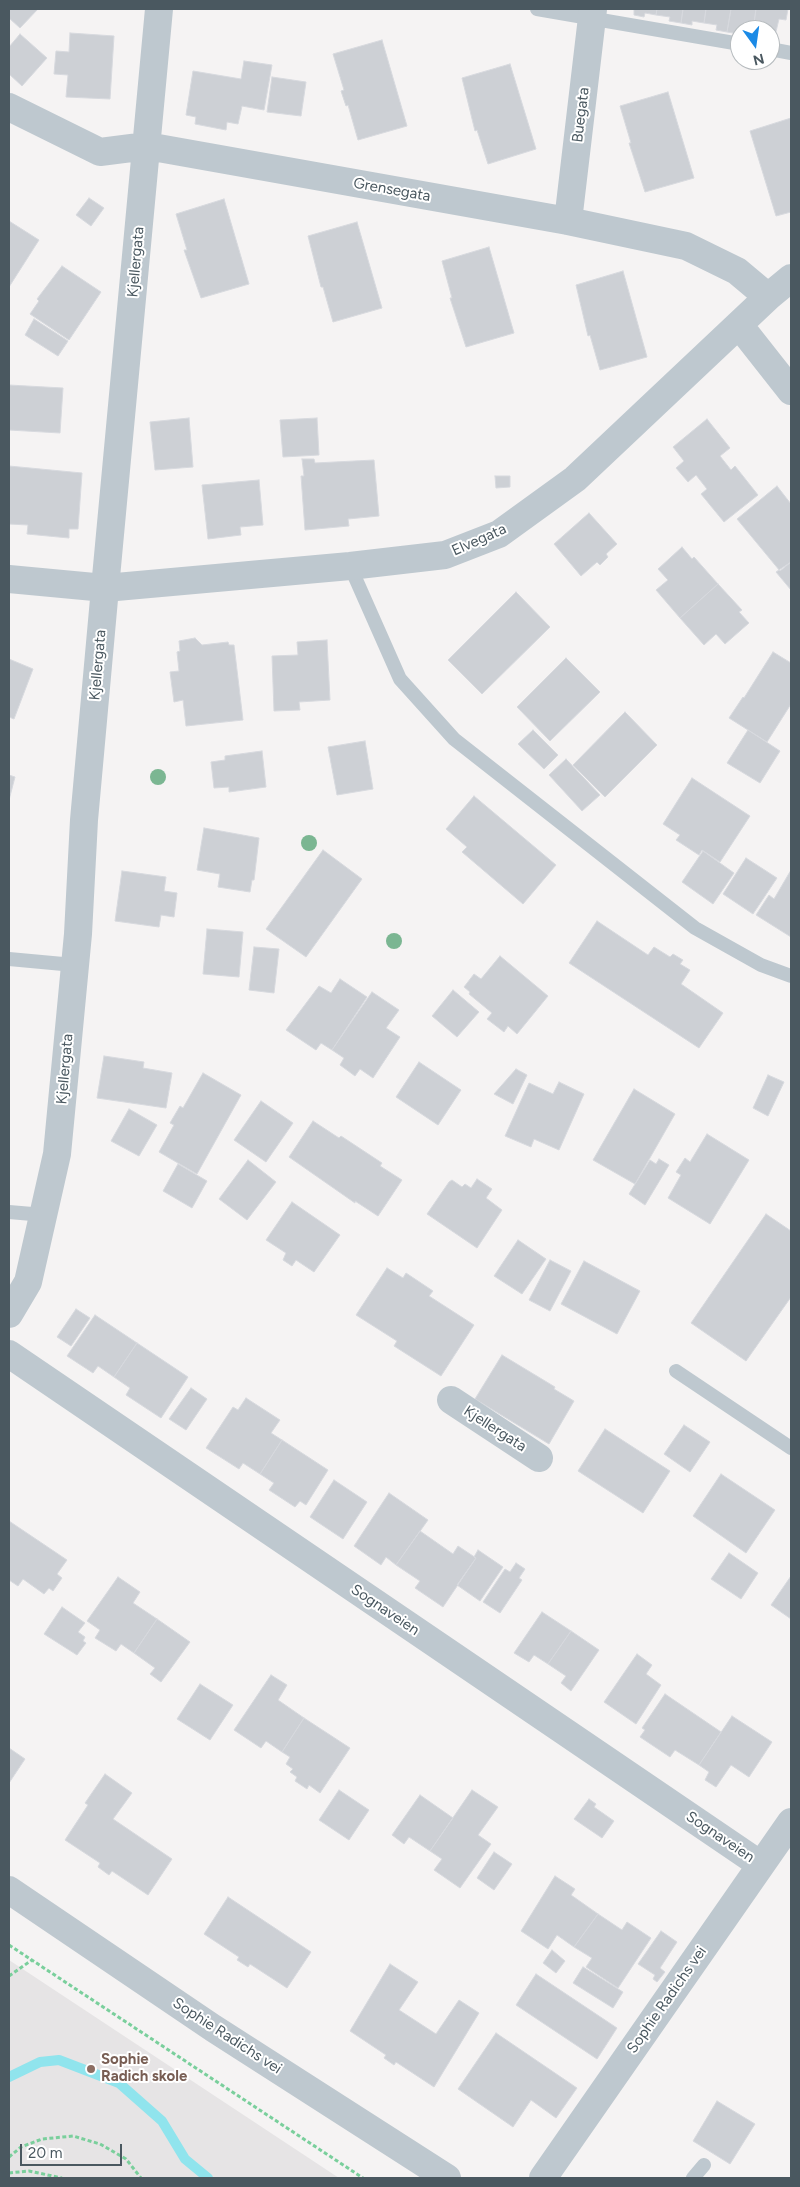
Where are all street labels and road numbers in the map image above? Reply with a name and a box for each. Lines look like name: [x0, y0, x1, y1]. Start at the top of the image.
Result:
street label: Buegata: [569, 86, 593, 144]
street label: Grensegata: [352, 174, 432, 206]
street label: Kjellergata: [124, 226, 148, 298]
street label: Elvegata: [449, 520, 509, 560]
street label: Kjellergata: [86, 629, 110, 701]
street label: Kjellergata: [53, 1033, 77, 1105]
street label: Kjellergata: [460, 1402, 530, 1456]
street label: Sognaveien: [347, 1581, 423, 1639]
street label: Sognaveien: [682, 1808, 758, 1866]
street label: Sophie Radichs vei: [623, 1943, 711, 2057]
street label: Sophie Radichs vei: [169, 1994, 285, 2078]

